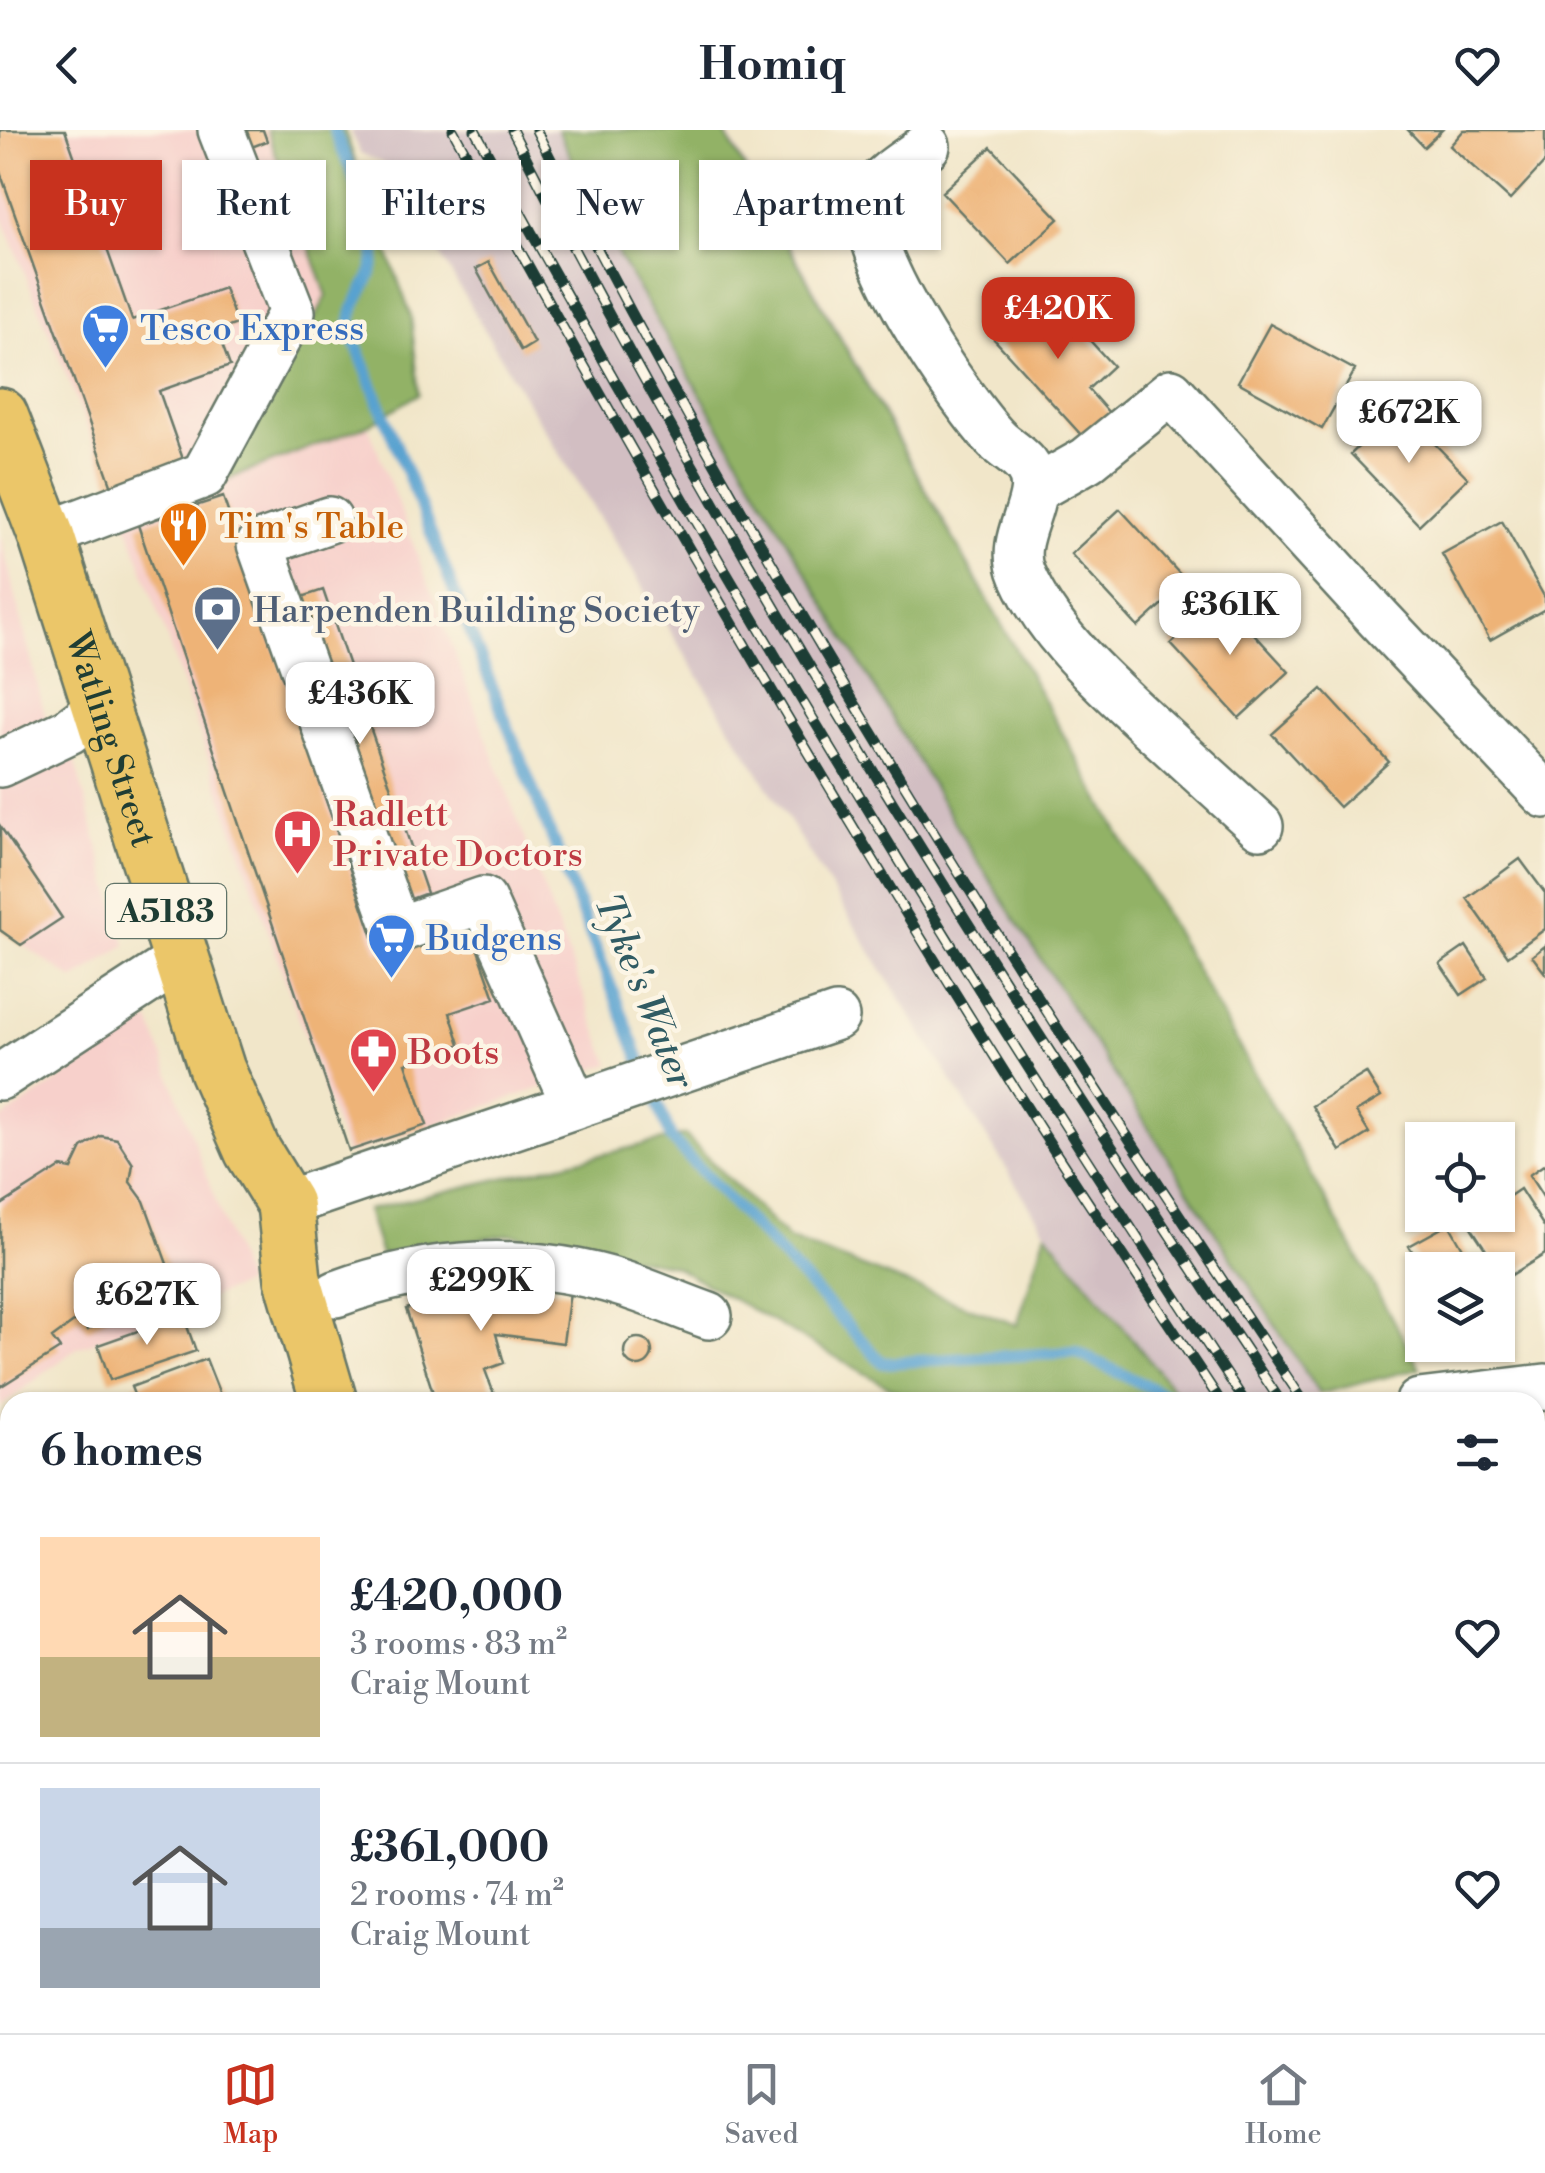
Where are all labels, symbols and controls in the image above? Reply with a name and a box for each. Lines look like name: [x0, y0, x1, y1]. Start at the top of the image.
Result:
text: Homiq: [699, 37, 846, 94]
icon: back: [40, 38, 95, 93]
icon: heart: [1450, 38, 1505, 93]
chip: Buy: [30, 160, 162, 250]
chip: Rent: [182, 160, 326, 250]
chip: Filters: [346, 160, 521, 250]
chip: New: [541, 160, 679, 250]
chip: Apartment: [699, 160, 941, 250]
pin: £420K: [988, 277, 1128, 362]
text: £420K: [1004, 289, 1112, 329]
supermarket icon: Tesco Express: [79, 302, 131, 370]
place label: Tesco Express: [140, 308, 364, 351]
pin: £672K: [1339, 381, 1479, 466]
text: £672K: [1359, 393, 1459, 433]
restaurant icon: Tim's Table: [158, 500, 210, 568]
place label: Tim's Table: [219, 506, 404, 549]
pin: £361K: [1160, 573, 1300, 658]
bank icon: Harpenden Building Society: [192, 584, 244, 652]
text: £361K: [1181, 585, 1279, 625]
place label: Harpenden Building Society: [253, 590, 700, 633]
street label: Watling Street: [55, 626, 164, 853]
pin: £436K: [290, 662, 430, 747]
text: £436K: [308, 674, 412, 714]
place label: Radlett Private Doctors: [333, 794, 583, 877]
hospital icon: Radlett Private Doctors: [272, 808, 324, 876]
road number: A5183: [106, 884, 226, 938]
water label: Tyke's Water: [583, 887, 704, 1097]
supermarket icon: Budgens: [365, 912, 417, 980]
place label: Budgens: [425, 918, 562, 961]
pharmacy icon: Boots: [347, 1026, 399, 1094]
place label: Boots: [407, 1032, 499, 1075]
map controls: [1405, 1122, 1515, 1362]
button: locate: [1405, 1122, 1515, 1232]
pin: £299K: [411, 1249, 551, 1334]
button: layers: [1405, 1252, 1515, 1362]
text: £299K: [429, 1261, 533, 1301]
pin: £627K: [77, 1263, 217, 1348]
text: £627K: [96, 1275, 198, 1315]
icon: filters: [1450, 1425, 1505, 1480]
text: 6 homes: [40, 1426, 203, 1479]
text: £420,000: [350, 1571, 563, 1624]
icon: home: [120, 1577, 240, 1697]
icon: heart: [1450, 1610, 1505, 1665]
text: 3 rooms · 83 m²: [350, 1624, 567, 1664]
text: Craig Mount: [350, 1664, 531, 1704]
text: £361,000: [350, 1822, 549, 1875]
icon: home: [120, 1828, 240, 1948]
icon: heart: [1450, 1861, 1505, 1916]
text: 2 rooms · 74 m²: [350, 1875, 564, 1915]
text: Craig Mount: [350, 1915, 531, 1955]
tab: Map: [223, 2057, 278, 2152]
tab: Saved: [725, 2057, 798, 2152]
tab: Home: [1245, 2057, 1322, 2152]

